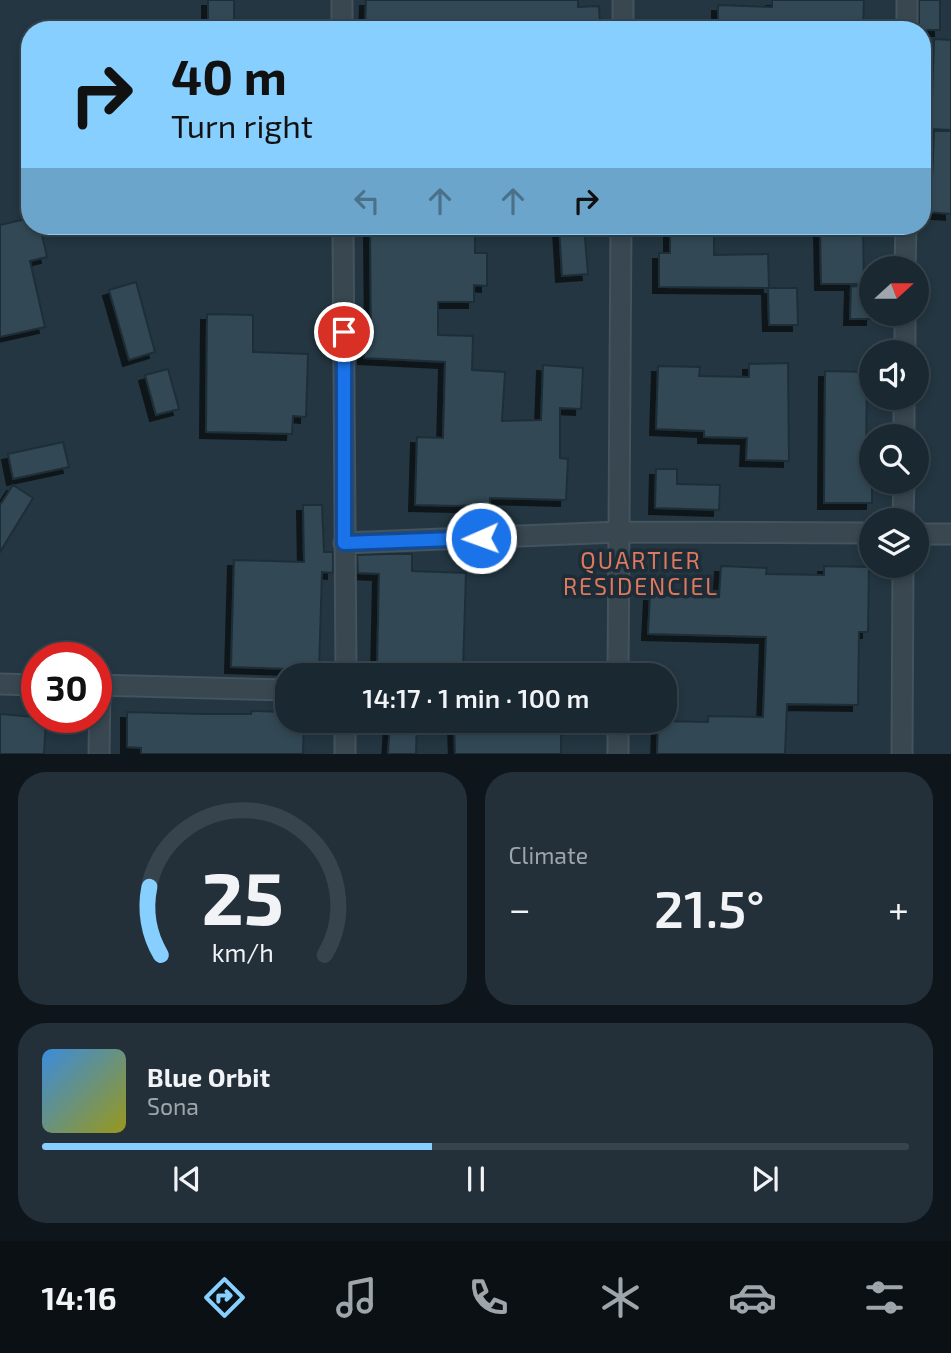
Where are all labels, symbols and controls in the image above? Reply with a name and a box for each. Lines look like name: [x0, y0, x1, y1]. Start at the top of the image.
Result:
text: 40 m: [171, 46, 287, 105]
icon: right: [56, 49, 147, 140]
text: Turn right: [171, 106, 313, 144]
icon: left: [348, 182, 386, 220]
icon: ahead: [421, 182, 459, 220]
icon: ahead: [494, 182, 532, 220]
icon: right: [567, 182, 605, 220]
north arrow: [859, 256, 929, 326]
map controls: [859, 256, 929, 578]
pin: [314, 302, 374, 362]
icon: arrive: [325, 313, 363, 351]
button: sound: [859, 340, 929, 410]
button: search: [859, 424, 929, 494]
position arrow: [444, 501, 518, 575]
button: layers: [859, 508, 929, 578]
district label: QUARTIER RESIDENCIEL: [563, 546, 719, 600]
speed limit sign: 30: [21, 642, 112, 733]
text: 14:17 · 1 min · 100 m: [363, 682, 589, 713]
text: Climate: [509, 841, 588, 869]
text: 25: [201, 852, 283, 940]
text: 21.5°: [654, 876, 765, 938]
text: −: [509, 885, 531, 931]
text: +: [888, 885, 909, 931]
text: km/h: [211, 936, 273, 966]
text: Blue Orbit: [147, 1061, 270, 1092]
text: Sona: [147, 1092, 199, 1120]
icon: previous: [168, 1160, 206, 1198]
icon: pause: [457, 1160, 495, 1198]
icon: next: [746, 1160, 784, 1198]
icon: directions: [200, 1273, 249, 1322]
icon: music: [332, 1273, 381, 1322]
icon: phone: [464, 1273, 513, 1322]
icon: climate: [596, 1273, 645, 1322]
icon: car: [728, 1273, 777, 1322]
icon: filters: [860, 1273, 909, 1322]
text: 14:16: [42, 1278, 117, 1316]

